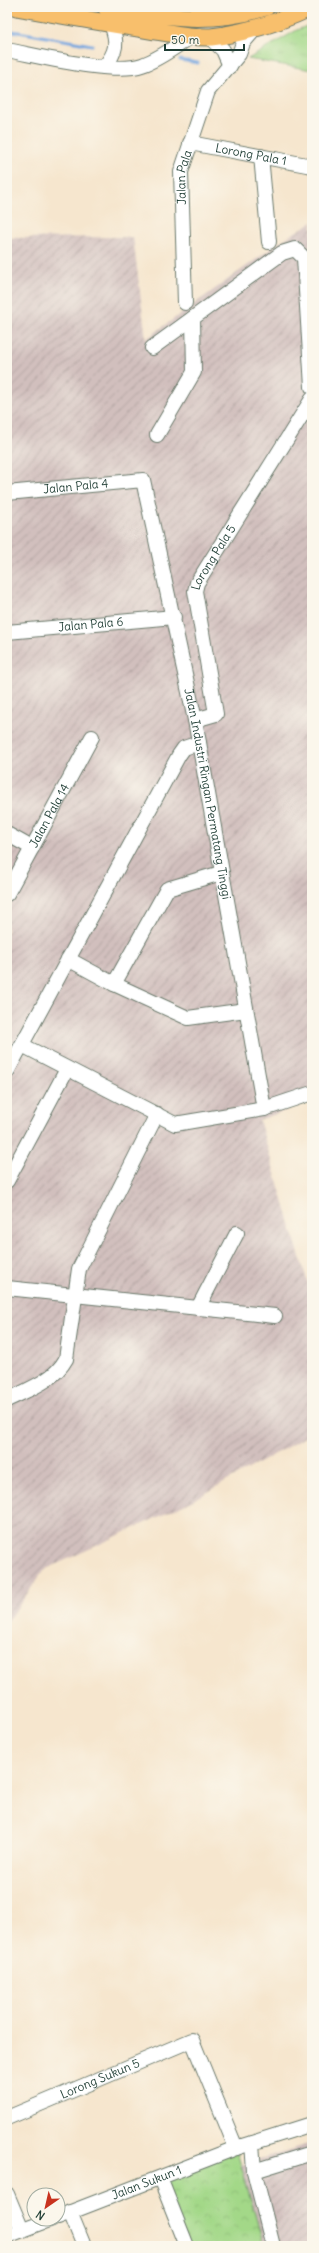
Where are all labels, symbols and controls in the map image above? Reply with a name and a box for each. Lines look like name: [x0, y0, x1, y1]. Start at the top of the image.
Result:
scale bar: [165, 26, 244, 52]
text: 50 m: [171, 32, 200, 47]
street label: Lorong Pala 1: [214, 140, 288, 168]
street label: Jalan Pala: [173, 148, 195, 205]
street label: Jalan Pala 4: [42, 475, 109, 497]
street label: Lorong Pala 5: [188, 522, 239, 592]
street label: Jalan Pala 6: [57, 614, 124, 634]
street label: Jalan Industri Ringan Permatang Tinggi: [181, 687, 235, 900]
street label: Jalan Pala 14: [26, 781, 72, 850]
street label: Lorong Sukun 5: [58, 2055, 142, 2102]
street label: Jalan Sukun 1: [109, 2162, 183, 2203]
north arrow: [26, 2187, 66, 2227]
text: N: [33, 2207, 47, 2223]

